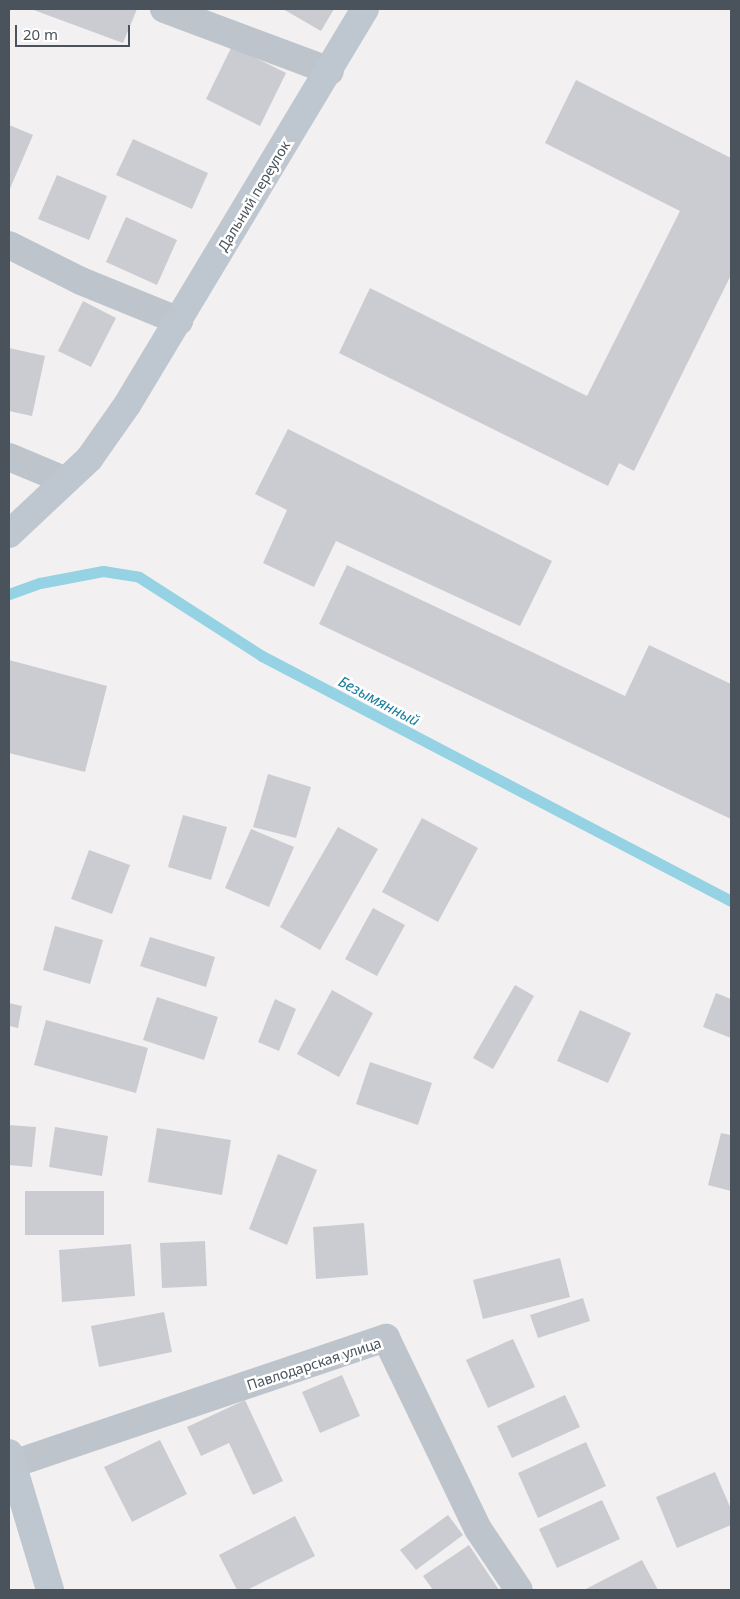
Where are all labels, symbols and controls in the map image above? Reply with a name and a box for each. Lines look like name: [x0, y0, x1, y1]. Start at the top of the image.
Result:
scale bar: [18, 15, 132, 47]
text: 20 m: [23, 24, 58, 44]
street label: Дальний переулок: [214, 138, 294, 254]
water label: Безымянный: [336, 672, 422, 730]
street label: Павлодарская улица: [245, 1334, 383, 1394]

